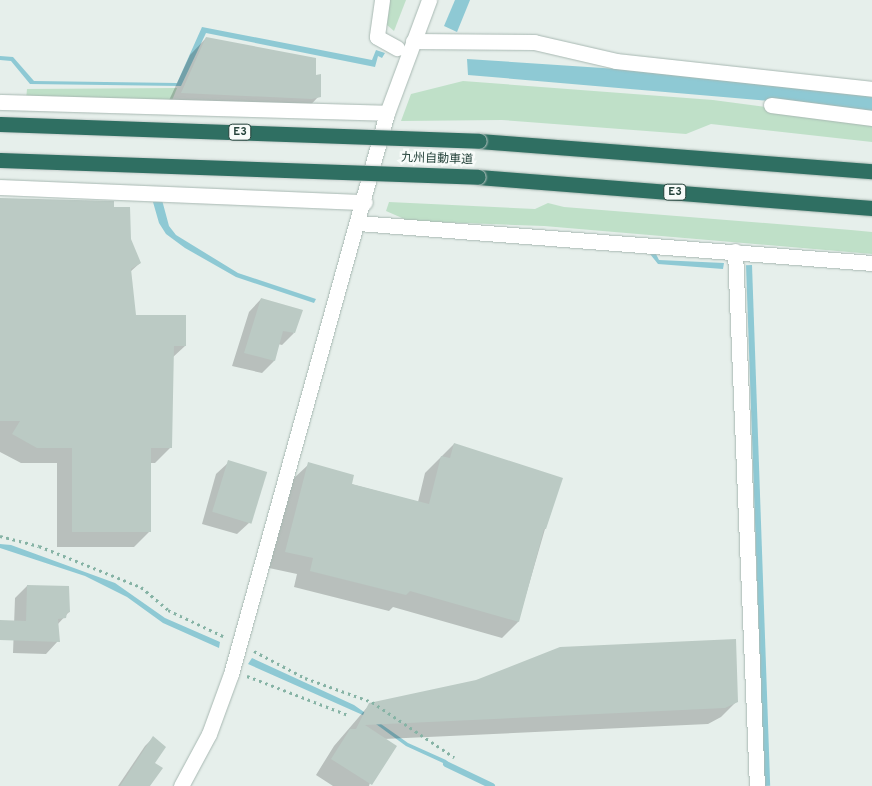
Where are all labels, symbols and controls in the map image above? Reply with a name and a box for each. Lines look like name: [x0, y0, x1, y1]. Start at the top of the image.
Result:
road number: E3: [228, 124, 252, 140]
street label: 九州自動車道: [401, 152, 473, 168]
road number: E3: [662, 183, 688, 200]

